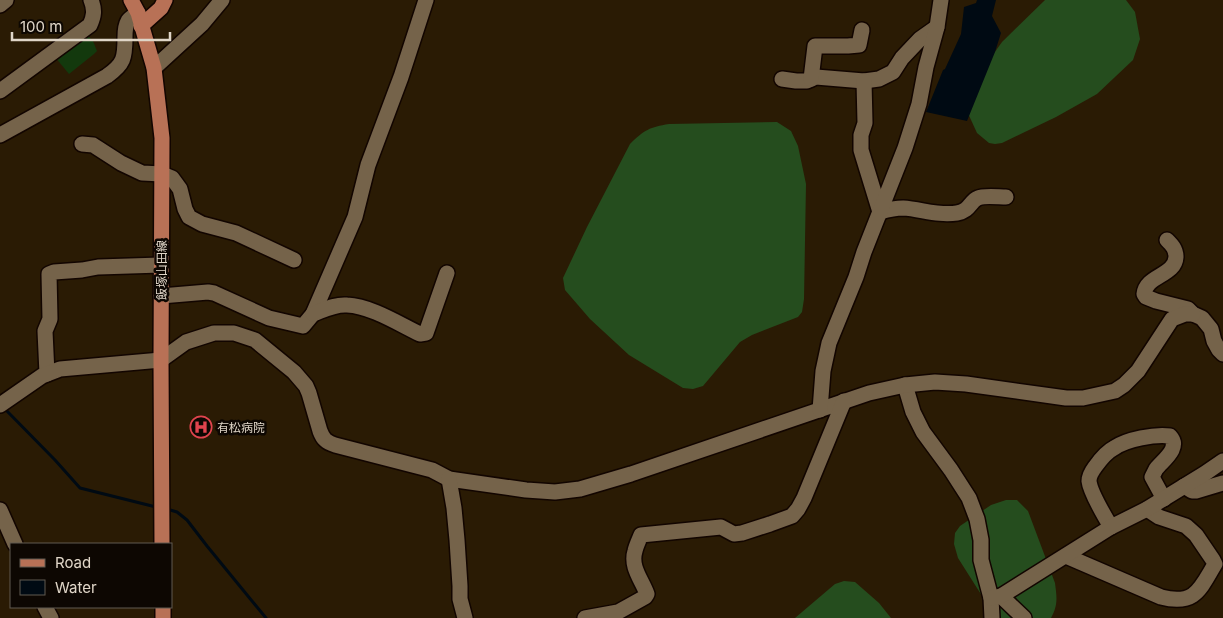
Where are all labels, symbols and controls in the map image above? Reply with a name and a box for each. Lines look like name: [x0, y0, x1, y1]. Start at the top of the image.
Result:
scale bar: [12, 10, 170, 42]
text: 100 m: [20, 17, 62, 36]
street label: 飯塚山田線: [154, 240, 169, 300]
hospital icon: 有松病院: [189, 415, 213, 439]
place label: 有松病院: [217, 420, 265, 435]
legend: [10, 543, 172, 608]
text: Road: [55, 553, 91, 572]
text: Water: [55, 578, 97, 597]

